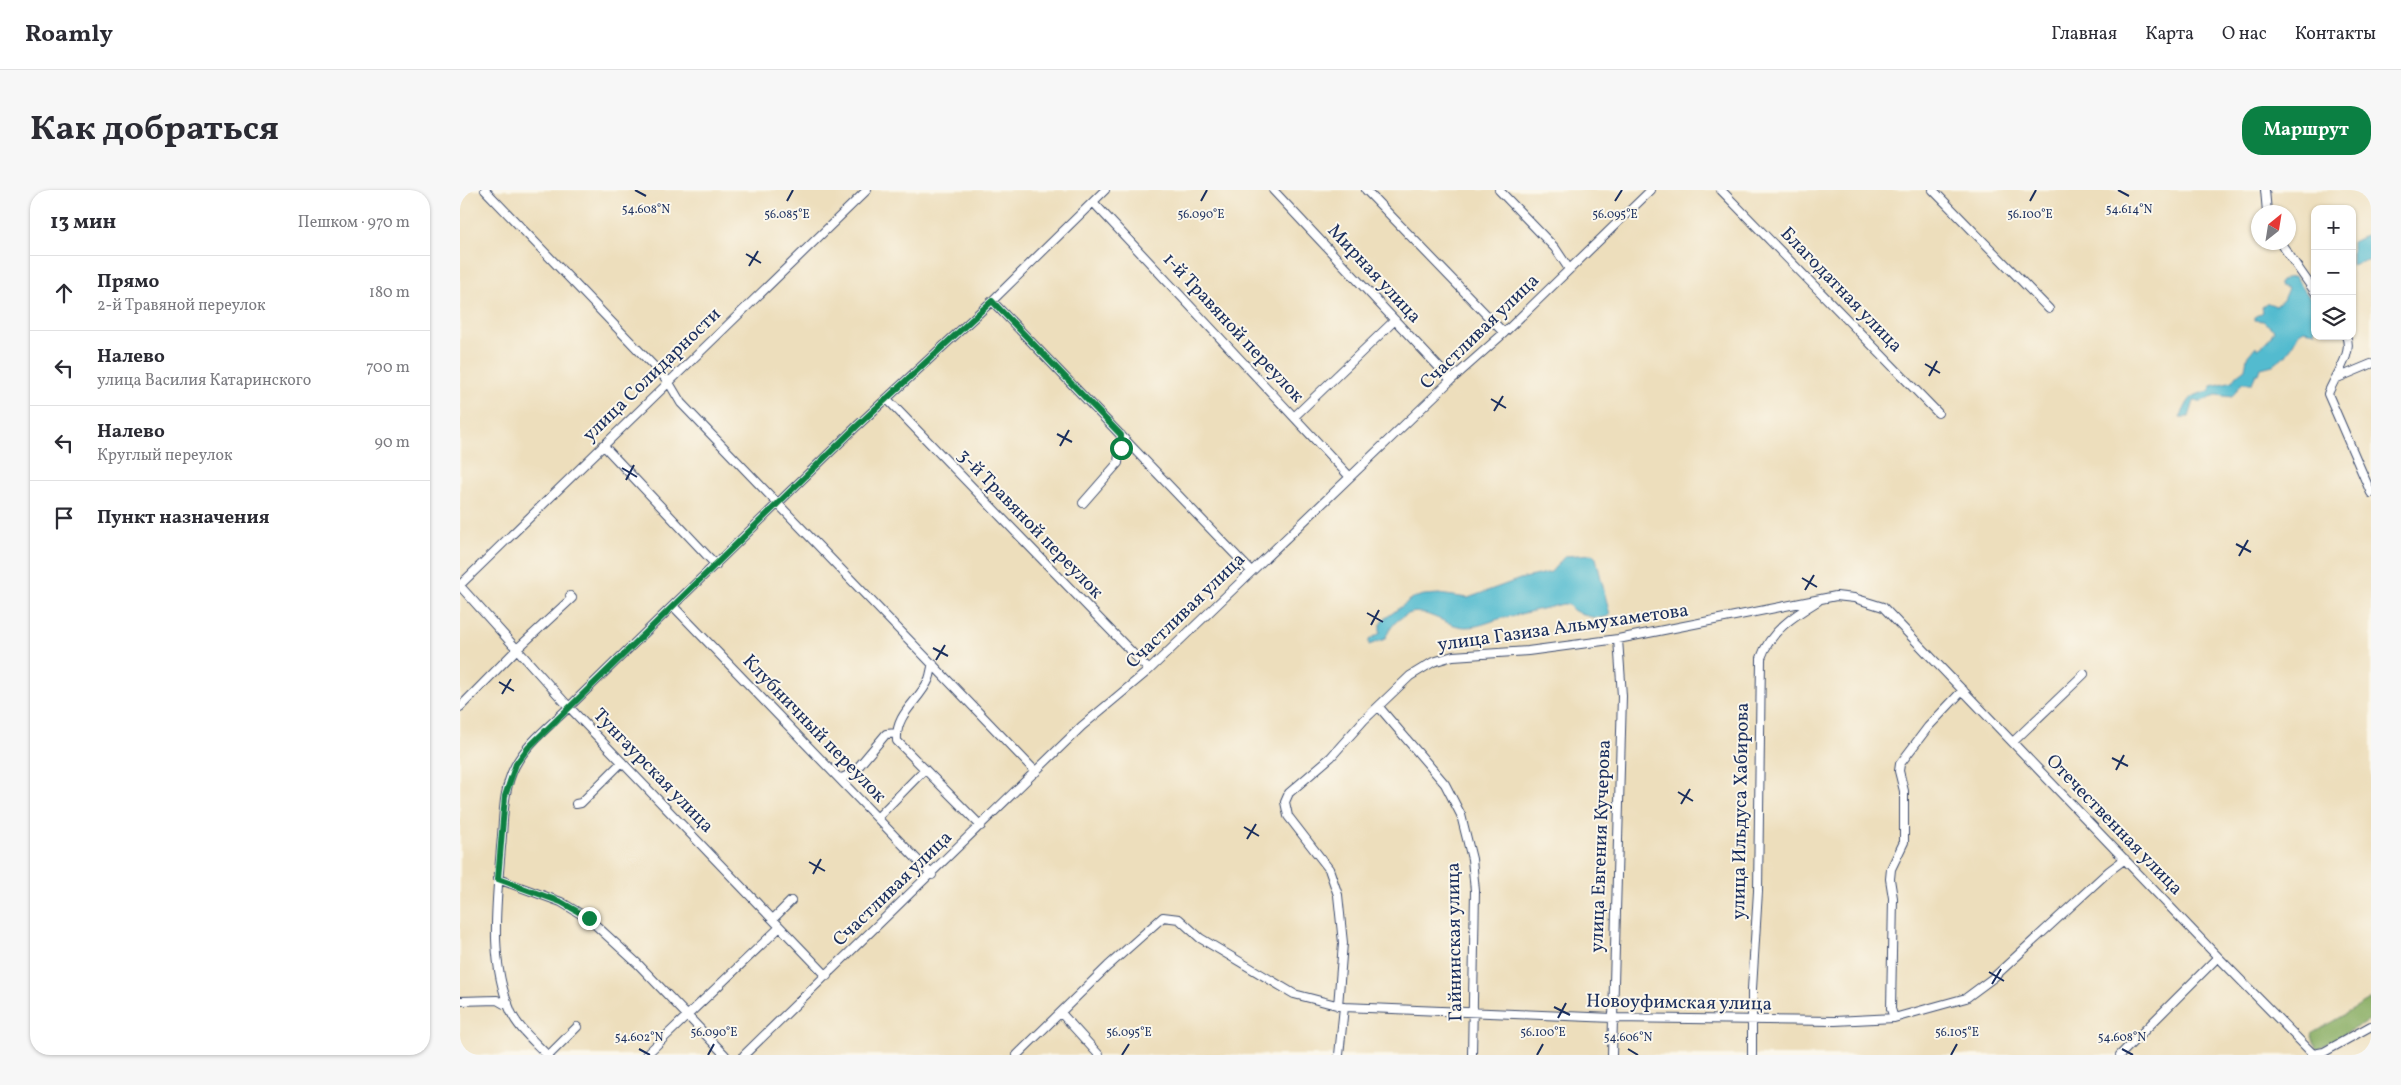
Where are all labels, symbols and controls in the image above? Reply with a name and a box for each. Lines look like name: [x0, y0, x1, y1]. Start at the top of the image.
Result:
text: Roamly: [25, 18, 113, 52]
text: Главная: [2051, 22, 2117, 47]
text: Карта: [2145, 22, 2194, 47]
text: О нас: [2222, 22, 2267, 47]
text: Контакты: [2295, 22, 2376, 47]
text: Как добраться: [30, 106, 279, 154]
button: Маршрут: [2242, 106, 2371, 155]
text: 54.608°N: [622, 202, 670, 218]
text: 54.614°N: [2106, 202, 2152, 218]
north arrow: [2251, 205, 2296, 250]
map controls: [2311, 205, 2356, 340]
button: +: [2311, 205, 2356, 250]
text: 56.085°E: [764, 207, 810, 223]
text: 56.090°E: [1177, 207, 1225, 223]
text: 56.095°E: [1592, 207, 1638, 223]
text: 56.100°E: [2007, 207, 2053, 223]
text: 13 мин: [50, 208, 116, 237]
text: Пешком · 970 m: [298, 212, 410, 234]
street label: Мирная улица: [1321, 219, 1427, 329]
street label: Благодатная улица: [1774, 221, 1908, 359]
street label: 1-й Травяной переулок: [1156, 247, 1310, 409]
button: −: [2311, 250, 2356, 295]
street label: Счастливая улица: [1415, 268, 1545, 396]
text: Прямо: [97, 269, 159, 295]
icon: ahead: [50, 279, 78, 307]
text: 180 m: [369, 282, 410, 304]
text: 2-й Травяной переулок: [97, 295, 266, 317]
button: layers: [2311, 295, 2356, 340]
street label: улица Солидарности: [577, 302, 727, 448]
text: Налево: [97, 344, 165, 370]
icon: left: [50, 354, 78, 382]
text: 700 m: [366, 357, 410, 379]
text: улица Василия Катаринского: [97, 370, 311, 392]
text: Налево: [97, 419, 165, 445]
icon: left: [50, 429, 78, 457]
text: 90 m: [374, 432, 410, 454]
route start: [1110, 437, 1133, 460]
street label: 3-й Травяной переулок: [951, 443, 1109, 605]
text: Круглый переулок: [97, 445, 232, 467]
icon: arrive: [50, 504, 78, 532]
text: Пункт назначения: [97, 505, 270, 531]
street label: Счастливая улица: [1121, 547, 1251, 675]
street label: улица Газиза Альмухаметова: [1436, 598, 1690, 658]
street label: Клубничный переулок: [736, 649, 892, 809]
street label: улица Ильдуса Хабирова: [1726, 702, 1756, 920]
street label: Тунгаурская улица: [587, 703, 719, 839]
street label: улица Евгения Кучерова: [1584, 739, 1618, 953]
street label: Отечественная улица: [2040, 749, 2188, 901]
street label: Счастливая улица: [828, 825, 958, 953]
street label: Гайнинская улица: [1441, 862, 1469, 1022]
route end: [578, 907, 601, 930]
street label: Новоуфимская улица: [1586, 988, 1772, 1018]
text: 56.090°E: [690, 1025, 738, 1041]
text: 56.095°E: [1106, 1025, 1152, 1041]
text: 56.100°E: [1520, 1025, 1566, 1041]
text: 56.105°E: [1935, 1025, 1979, 1041]
text: 54.602°N: [615, 1030, 663, 1046]
text: 54.606°N: [1604, 1030, 1652, 1046]
text: 54.608°N: [2098, 1030, 2146, 1046]

